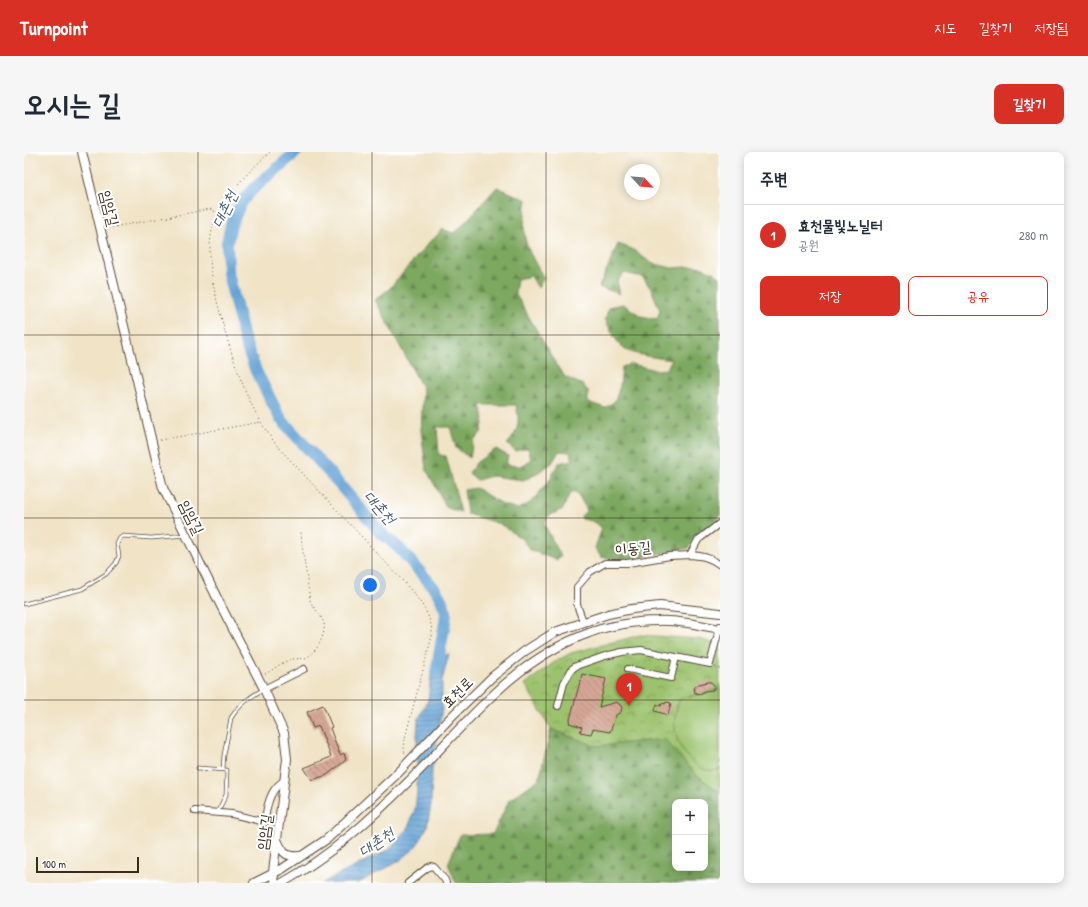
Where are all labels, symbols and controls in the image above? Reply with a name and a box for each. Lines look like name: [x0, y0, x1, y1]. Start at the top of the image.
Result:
text: Turnpoint: [20, 15, 88, 41]
text: 지도: [934, 18, 956, 37]
text: 길찾기: [978, 18, 1012, 37]
text: 저장됨: [1034, 18, 1068, 37]
button: 길찾기: [994, 84, 1064, 124]
text: 오시는 길: [24, 85, 121, 123]
north arrow: [624, 164, 660, 200]
text: 주변: [760, 167, 787, 190]
water label: 대촌천: [206, 185, 243, 231]
street label: 임암길: [95, 188, 125, 228]
text: 효천물빛노닐터: [798, 215, 883, 236]
text: 1: [771, 226, 775, 244]
text: 280 m: [1019, 226, 1048, 244]
text: 공원: [798, 236, 819, 254]
button: 저장: [760, 276, 900, 316]
button: 공유: [908, 276, 1048, 316]
water label: 대촌천: [359, 485, 403, 530]
street label: 임암길: [175, 496, 209, 538]
street label: 이동길: [614, 536, 652, 560]
your location: [360, 575, 380, 595]
street label: 효천로: [437, 672, 477, 712]
pin: 1: [616, 673, 642, 706]
map controls: [672, 799, 708, 871]
button: +: [672, 799, 708, 835]
street label: 임암길: [251, 813, 277, 851]
water label: 대촌천: [354, 821, 400, 862]
button: −: [672, 835, 708, 871]
scale bar: [36, 855, 139, 874]
text: 100 m: [42, 857, 66, 871]

